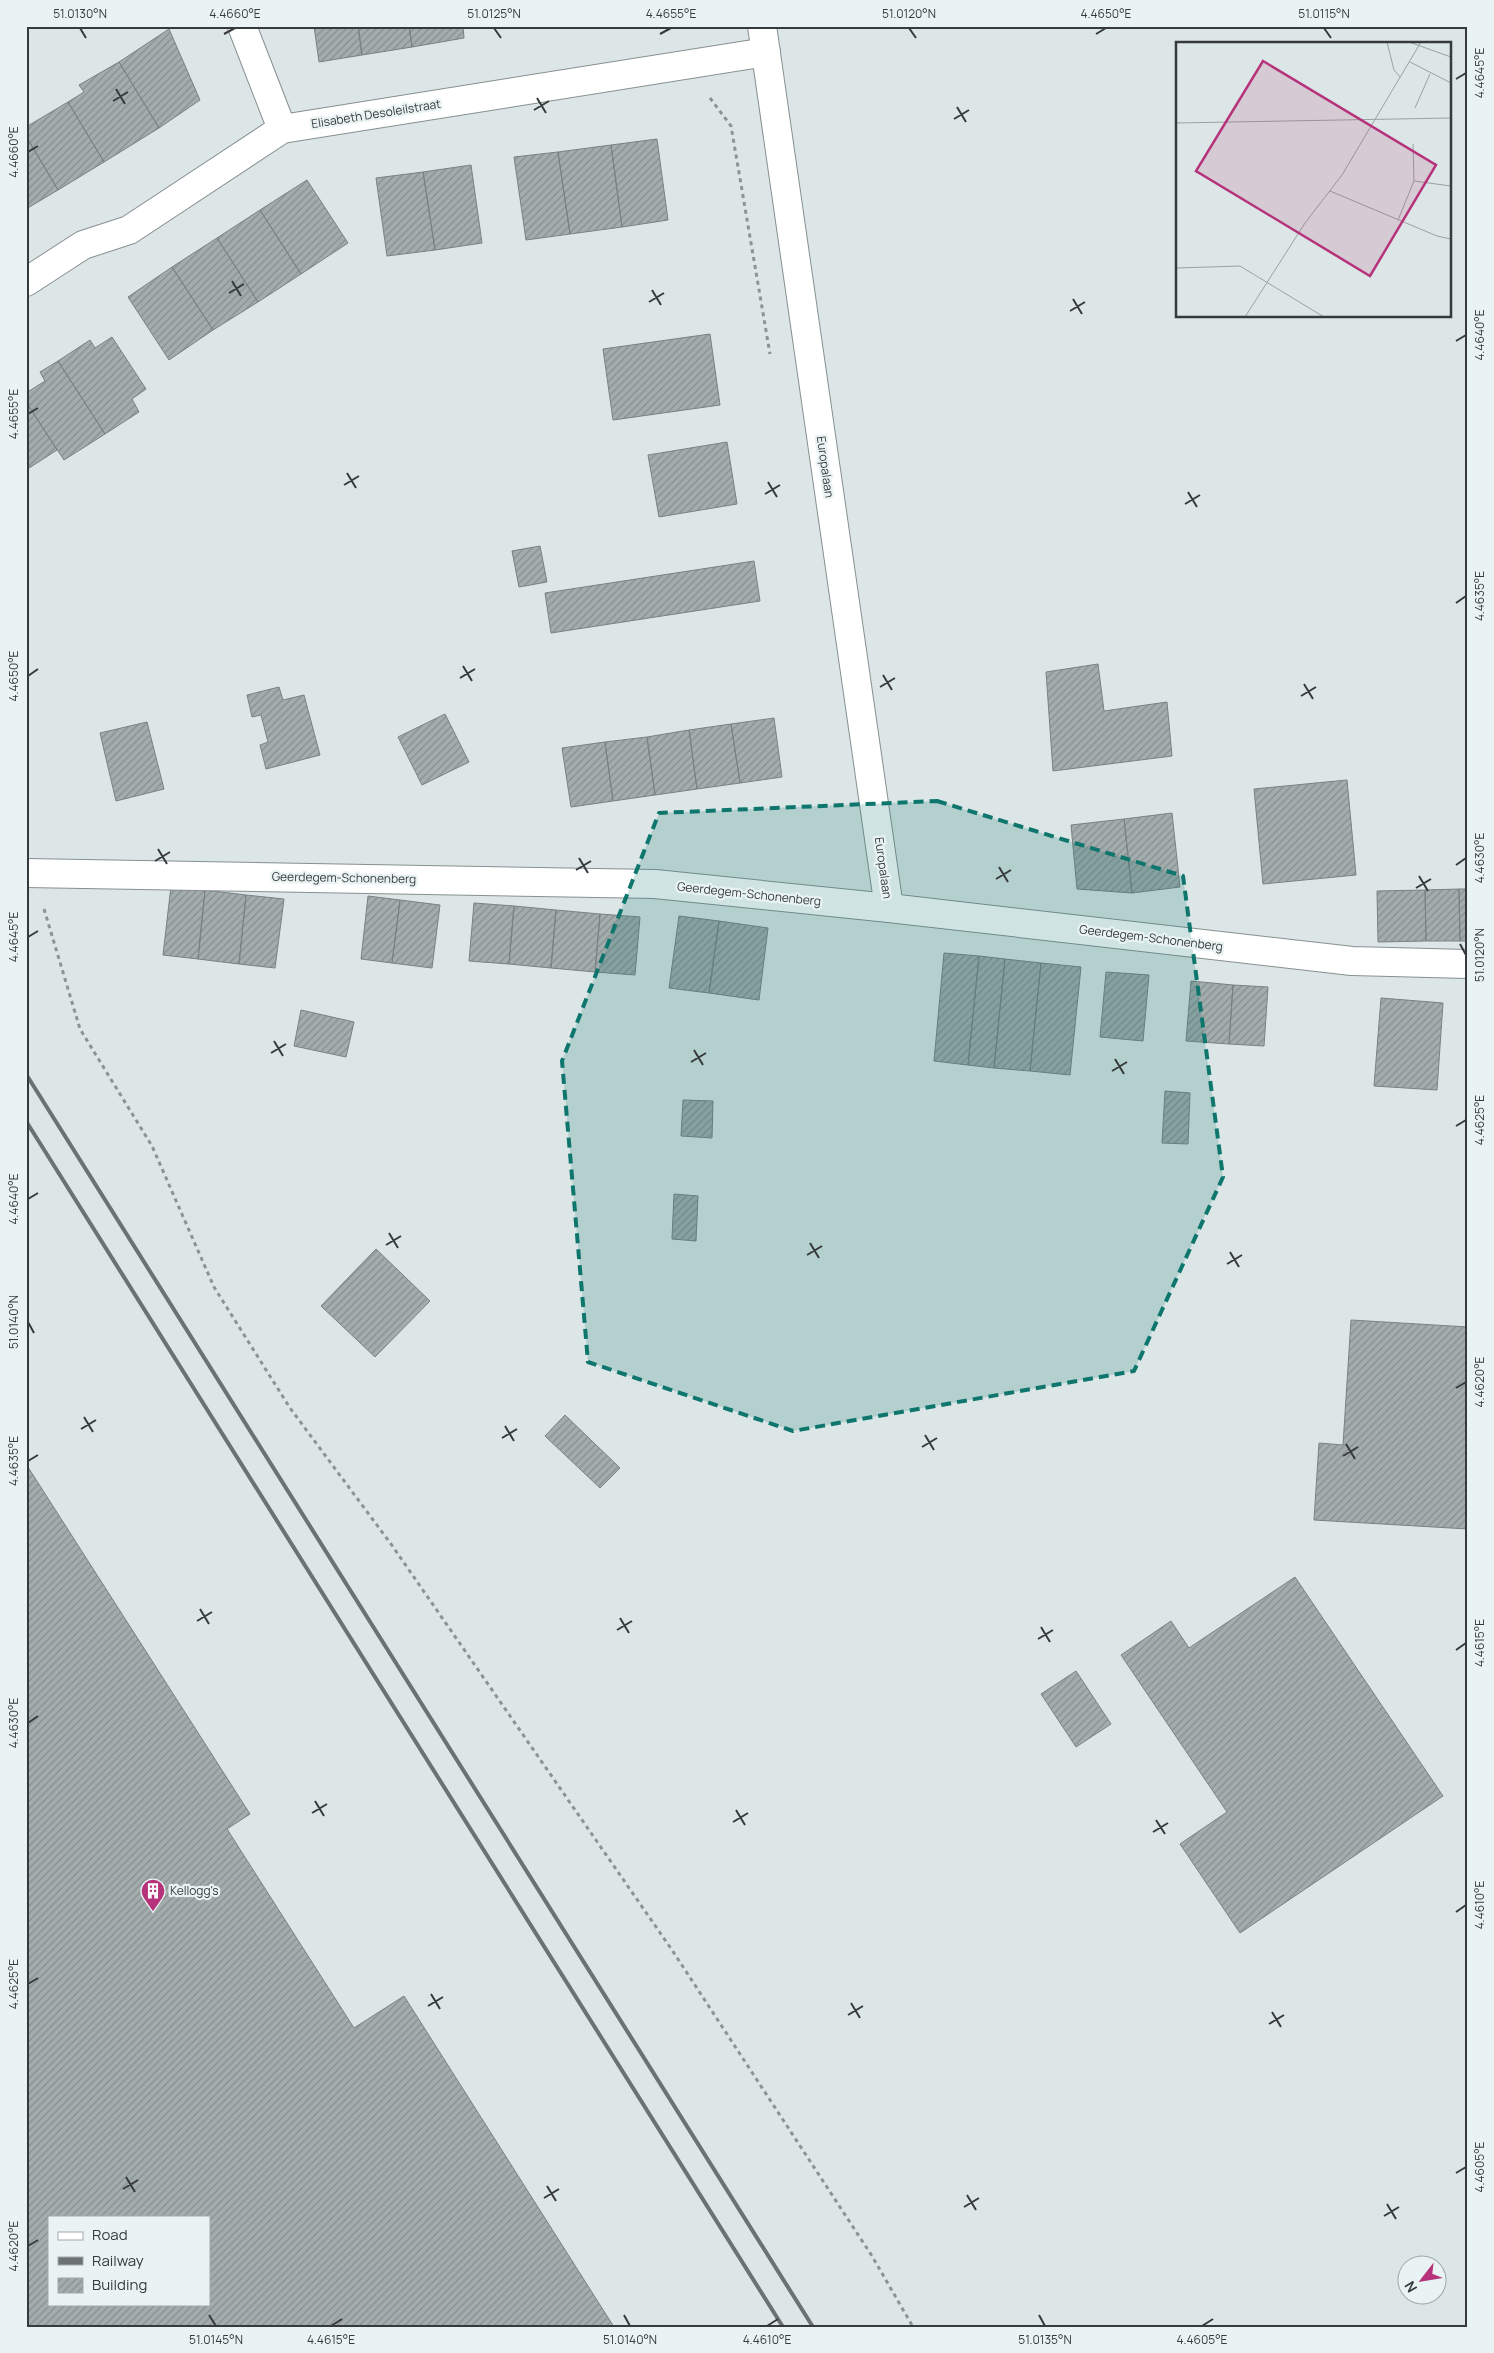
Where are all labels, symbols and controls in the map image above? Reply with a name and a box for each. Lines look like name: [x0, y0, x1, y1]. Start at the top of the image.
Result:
text: 51.0130°N: [53, 5, 107, 22]
text: 4.4660°E: [209, 5, 261, 22]
text: 51.0125°N: [467, 5, 521, 22]
text: 4.4655°E: [646, 5, 696, 22]
text: 51.0120°N: [882, 5, 936, 22]
text: 4.4650°E: [1081, 5, 1132, 22]
text: 51.0115°N: [1298, 5, 1350, 22]
inset map: [1176, 42, 1452, 318]
text: 4.4645°E: [1471, 48, 1488, 98]
street label: Elisabeth Desoleilstraat: [310, 95, 442, 132]
text: 4.4660°E: [5, 126, 22, 178]
text: 4.4640°E: [1471, 309, 1488, 361]
text: 4.4655°E: [5, 389, 22, 439]
street label: Europalaan: [813, 435, 838, 499]
text: 4.4635°E: [1471, 571, 1488, 621]
text: 4.4650°E: [5, 650, 22, 701]
text: 4.4630°E: [1471, 833, 1488, 883]
street label: Europalaan: [871, 836, 896, 900]
street label: Geerdegem-Schonenberg: [272, 868, 416, 887]
street label: Geerdegem-Schonenberg: [676, 877, 822, 910]
text: 4.4645°E: [5, 912, 22, 962]
street label: Geerdegem-Schonenberg: [1078, 920, 1224, 955]
text: 51.0120°N: [1471, 928, 1488, 982]
text: 4.4625°E: [1471, 1095, 1488, 1145]
text: 4.4640°E: [5, 1173, 22, 1225]
text: 51.0140°N: [5, 1295, 22, 1349]
text: 4.4620°E: [1471, 1356, 1488, 1407]
text: 4.4635°E: [5, 1436, 22, 1486]
text: 4.4615°E: [1471, 1619, 1488, 1667]
text: 4.4630°E: [5, 1698, 22, 1748]
building icon: Kellogg's: [140, 1878, 166, 1912]
text: 4.4610°E: [1471, 1881, 1488, 1929]
place label: Kellogg's: [170, 1882, 218, 1899]
text: 4.4625°E: [5, 1959, 22, 2009]
text: 4.4605°E: [1471, 2141, 1488, 2192]
legend: [48, 2216, 210, 2306]
text: 4.4620°E: [5, 2220, 22, 2271]
text: Road: [92, 2224, 128, 2245]
text: Railway: [92, 2250, 144, 2271]
north arrow: [1396, 2256, 1446, 2306]
text: Building: [92, 2274, 147, 2295]
text: N: [1400, 2278, 1421, 2296]
text: 51.0145°N: [189, 2331, 243, 2348]
text: 4.4615°E: [307, 2331, 355, 2348]
text: 51.0140°N: [603, 2331, 657, 2348]
text: 4.4610°E: [743, 2331, 791, 2348]
text: 51.0135°N: [1018, 2331, 1072, 2348]
text: 4.4605°E: [1177, 2331, 1228, 2348]

